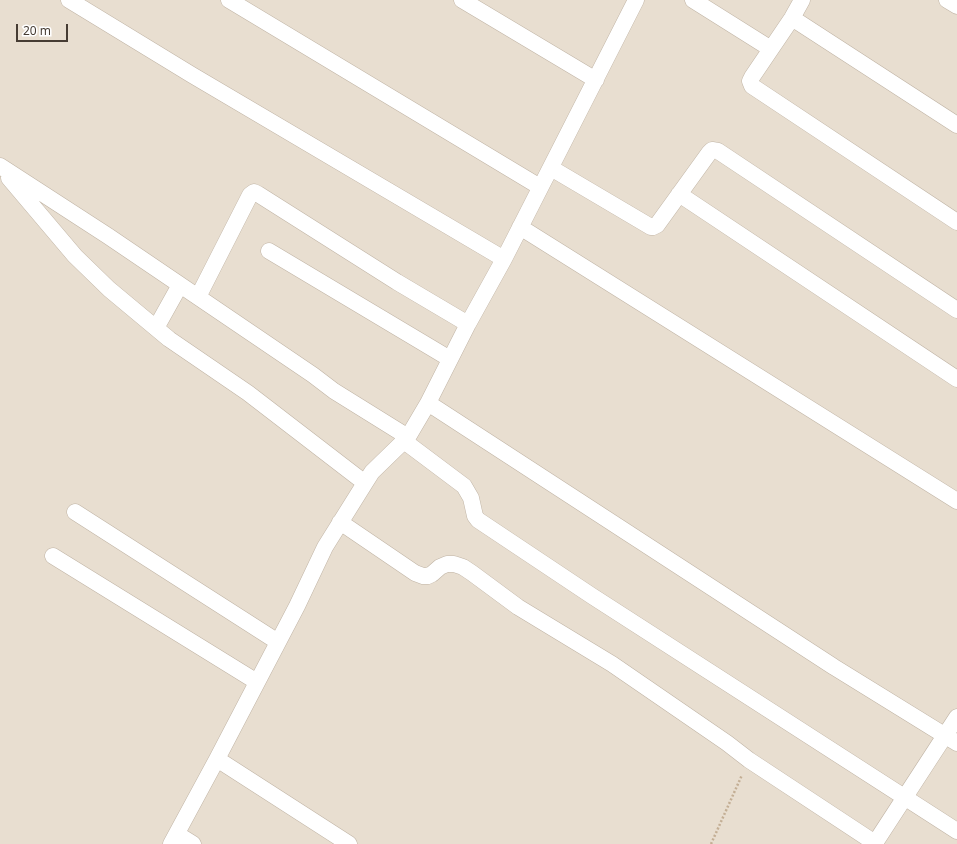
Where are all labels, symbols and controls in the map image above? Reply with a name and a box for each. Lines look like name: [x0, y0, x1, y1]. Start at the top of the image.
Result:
scale bar: [18, 16, 70, 42]
text: 20 m: [23, 22, 51, 39]

